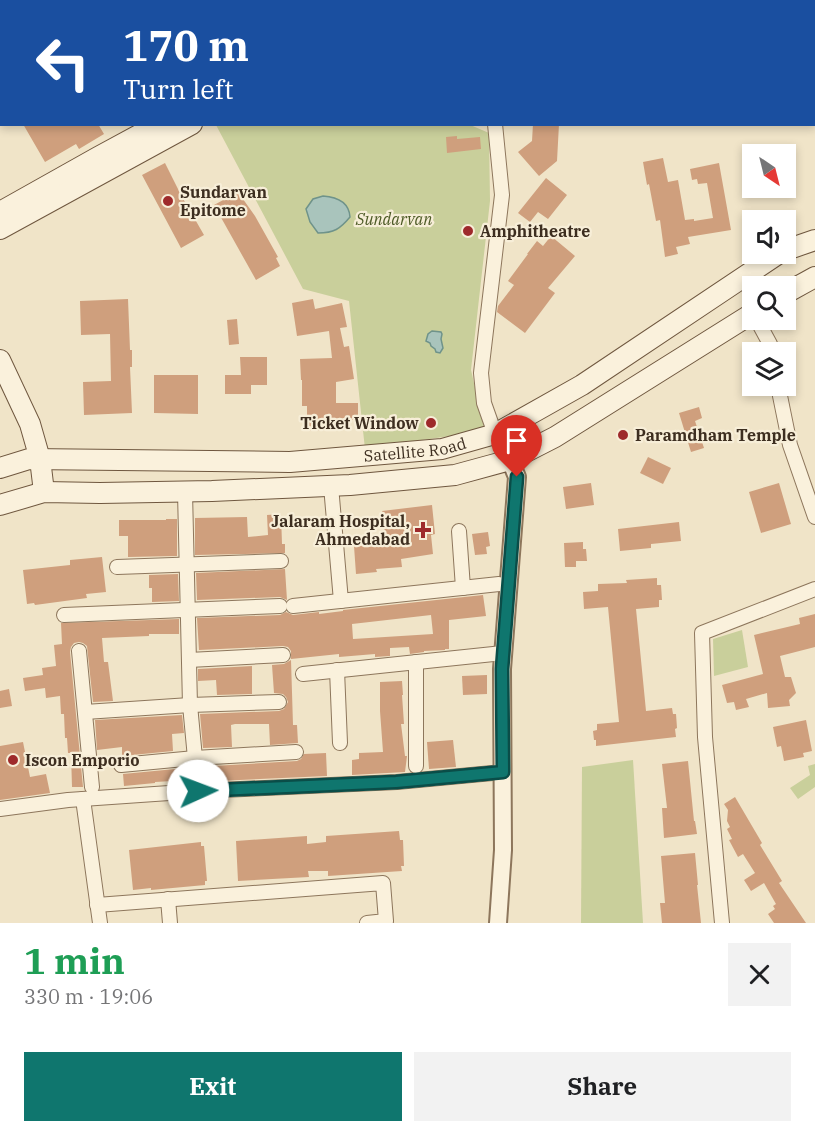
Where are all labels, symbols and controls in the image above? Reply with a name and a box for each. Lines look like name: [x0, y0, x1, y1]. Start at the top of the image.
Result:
text: 170 m: [123, 18, 249, 73]
icon: left: [24, 24, 102, 102]
text: Turn left: [123, 71, 234, 106]
north arrow: [742, 144, 796, 198]
map controls: [742, 144, 796, 396]
place label: Sundarvan Epitome: [180, 182, 267, 220]
marker: Sundarvan Epitome: [161, 194, 175, 208]
park label: Sundarvan: [355, 209, 432, 229]
button: sound: [742, 210, 796, 264]
place label: Amphitheatre: [480, 221, 590, 241]
marker: Amphitheatre: [461, 224, 475, 238]
button: search: [742, 276, 796, 330]
button: layers: [742, 342, 796, 396]
place label: Ticket Window: [300, 413, 419, 433]
pin: [491, 415, 542, 477]
marker: Ticket Window: [424, 416, 438, 430]
icon: arrive: [500, 424, 533, 457]
place label: Paramdham Temple: [635, 425, 796, 445]
marker: Paramdham Temple: [616, 428, 630, 442]
street label: Satellite Road: [363, 433, 469, 466]
place label: Jalaram Hospital, Ahmedabad: [271, 511, 410, 549]
marker: Jalaram Hospital, Ahmedabad: [414, 521, 432, 539]
place label: Iscon Emporio: [25, 750, 140, 770]
marker: Iscon Emporio: [6, 753, 20, 767]
position arrow: [166, 759, 230, 823]
text: 1 min: [24, 937, 125, 984]
button: close: [728, 943, 791, 1006]
text: 330 m · 19:06: [24, 983, 153, 1010]
button: Exit: [24, 1052, 402, 1121]
button: Share: [414, 1052, 791, 1121]

